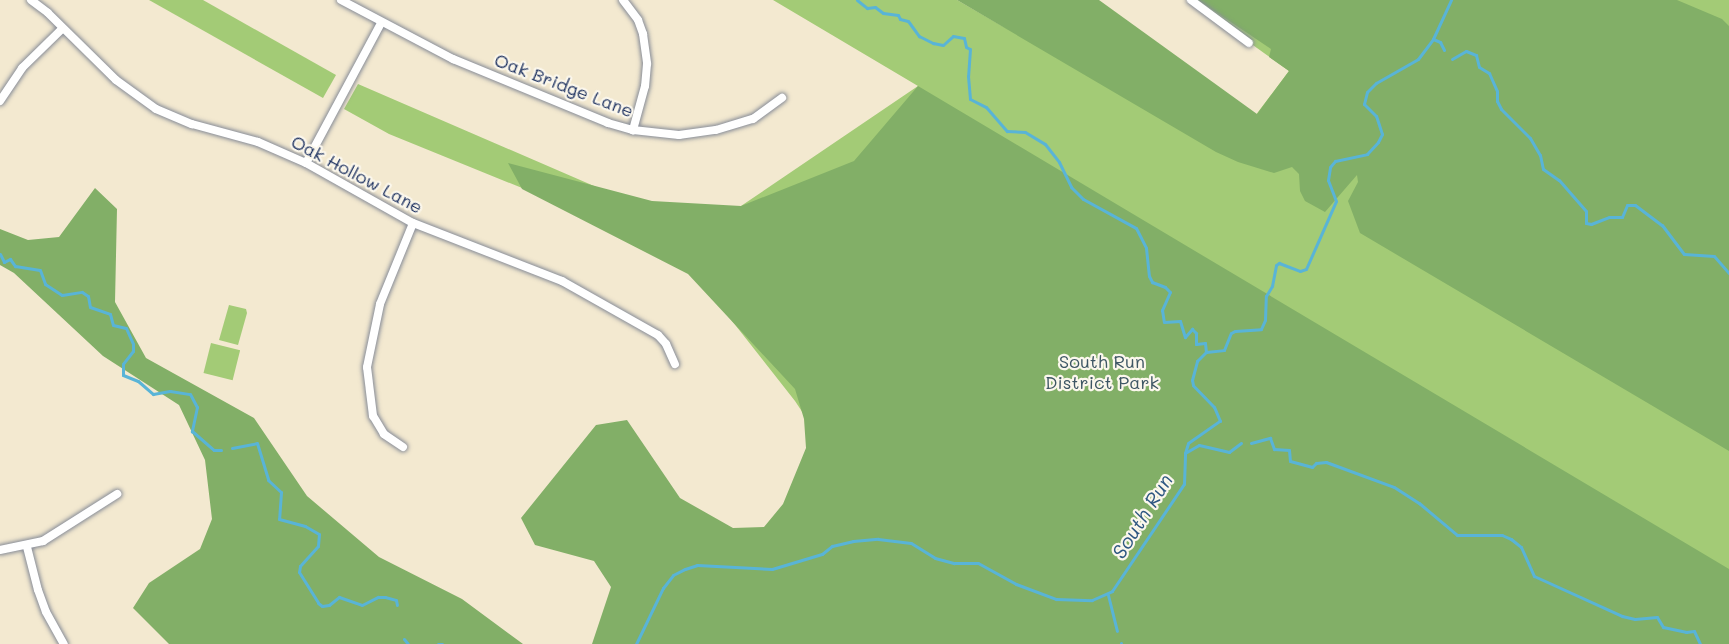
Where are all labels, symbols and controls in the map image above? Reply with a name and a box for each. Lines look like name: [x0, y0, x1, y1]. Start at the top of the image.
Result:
street label: Oak Bridge Lane: [491, 49, 637, 121]
street label: Oak Hollow Lane: [288, 130, 426, 218]
park label: South Run District Park: [1045, 351, 1159, 394]
water label: South Run: [1107, 469, 1177, 563]

